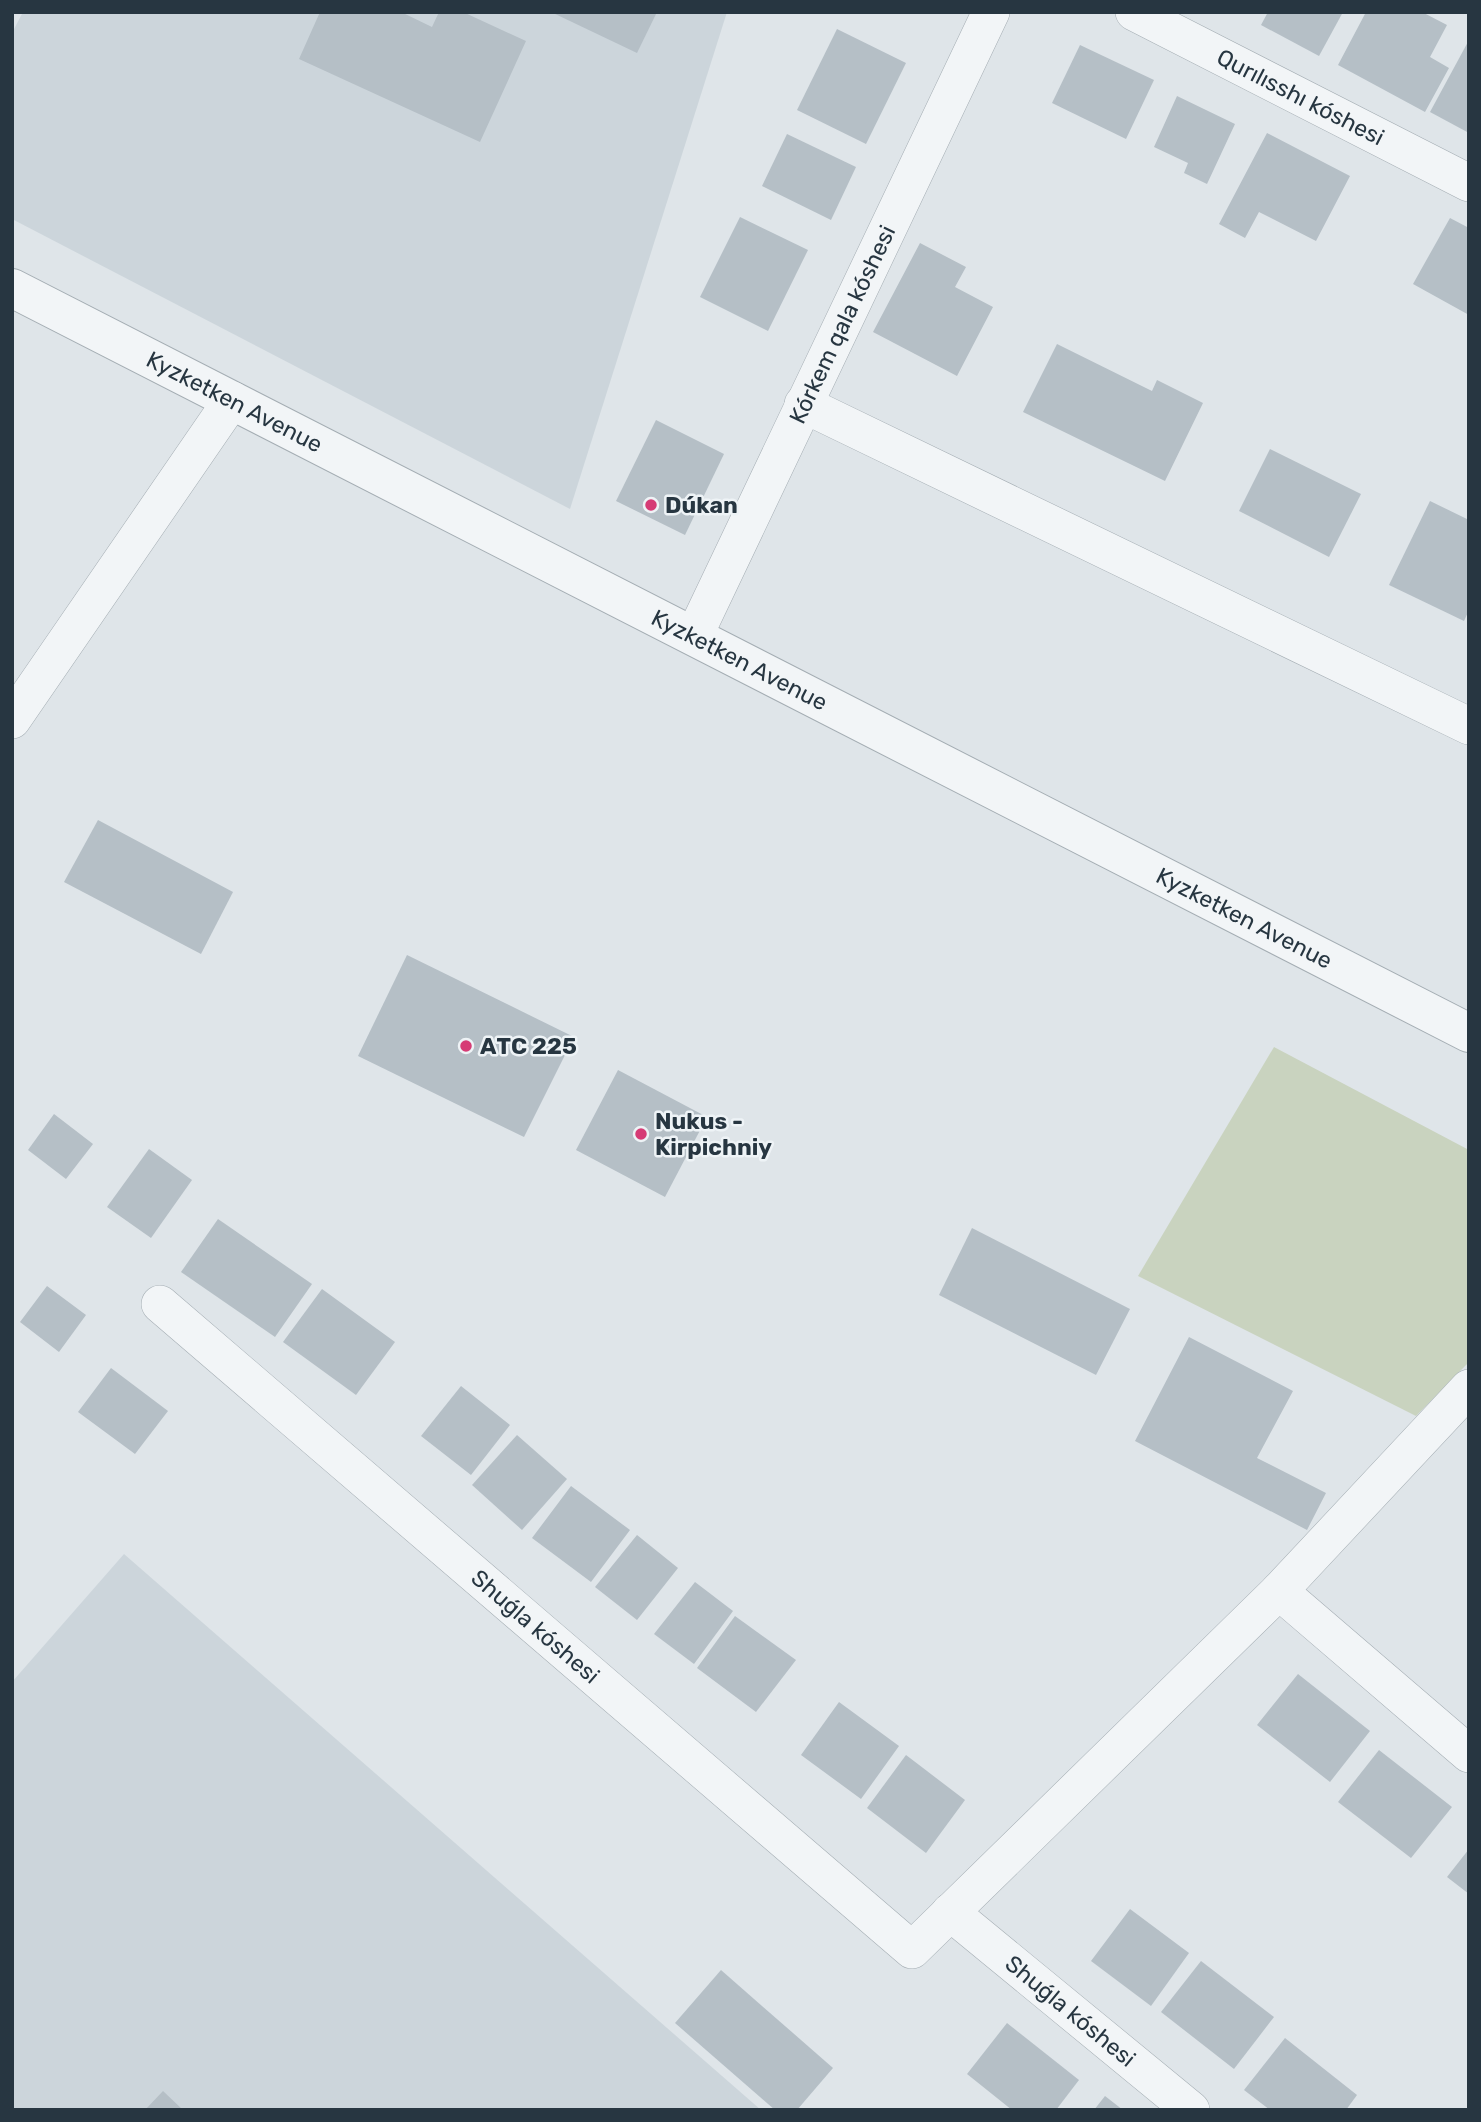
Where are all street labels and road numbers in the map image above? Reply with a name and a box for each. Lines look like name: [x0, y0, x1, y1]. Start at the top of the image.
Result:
street label: Qurılısshı kóshesi: [1212, 43, 1389, 151]
street label: Kórkem qala kóshesi: [783, 221, 901, 428]
street label: Kyzketken Avenue: [142, 345, 327, 458]
street label: Kyzketken Avenue: [647, 603, 832, 717]
street label: Kyzketken Avenue: [1152, 861, 1337, 975]
street label: Shuǵla kóshesi: [466, 1564, 605, 1689]
street label: Shuǵla kóshesi: [1000, 1949, 1141, 2073]

